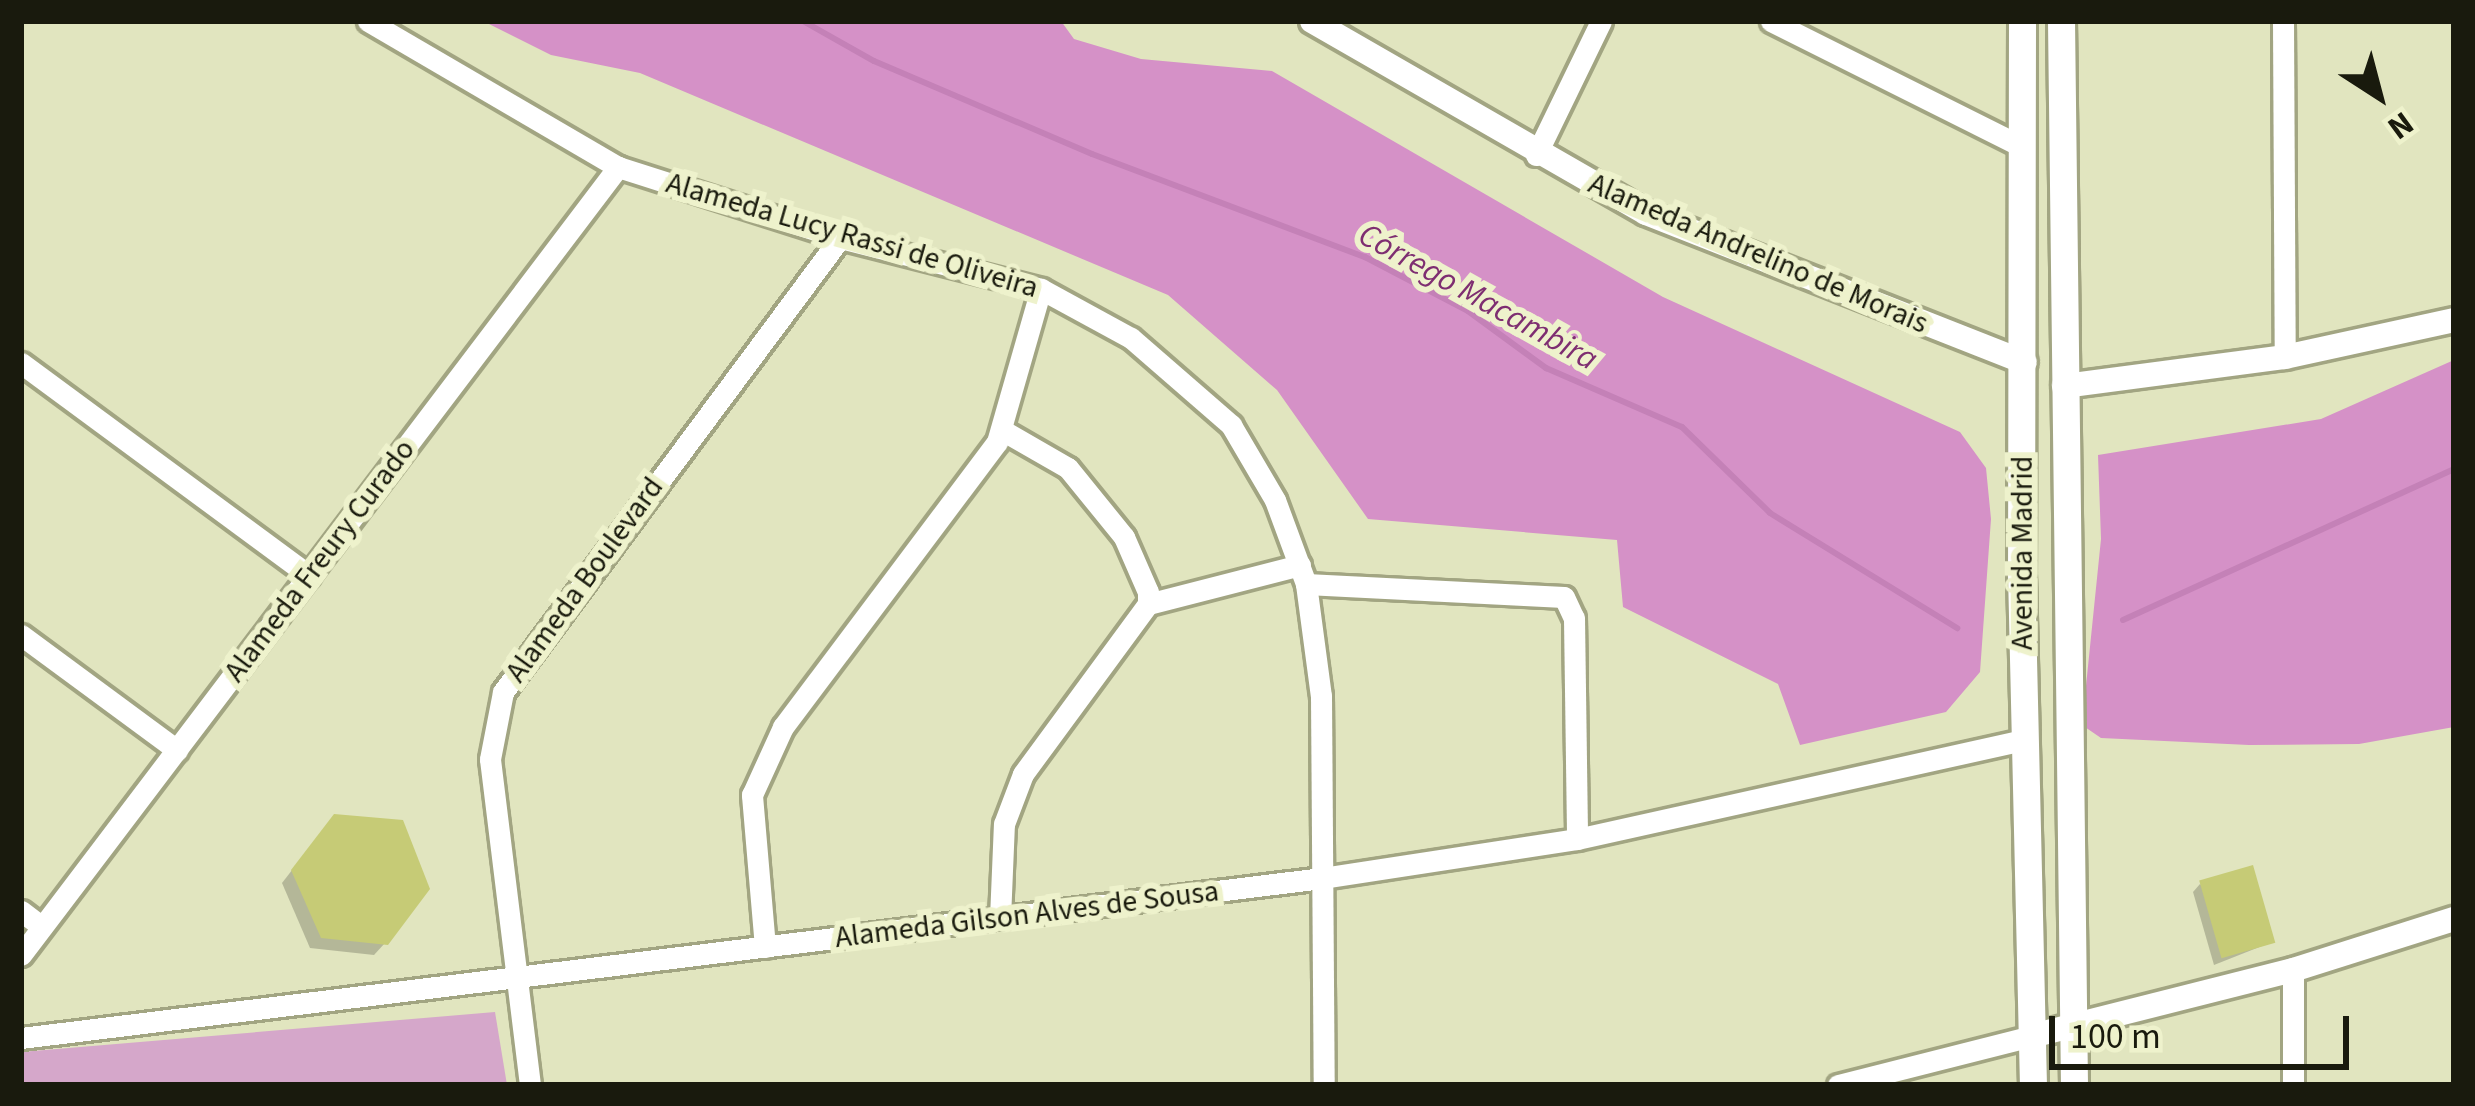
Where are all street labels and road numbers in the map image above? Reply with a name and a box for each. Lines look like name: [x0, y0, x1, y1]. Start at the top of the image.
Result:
street label: Alameda Lucy Rassi de Oliveira: [662, 166, 1042, 306]
street label: Alameda Andrelino de Morais: [1583, 166, 1933, 342]
street label: Alameda Freury Curado: [217, 433, 423, 689]
street label: Avenida Madrid: [2005, 456, 2041, 650]
street label: Alameda Boulevard: [499, 470, 671, 690]
street label: Alameda Gilson Alves de Sousa: [833, 874, 1221, 956]

